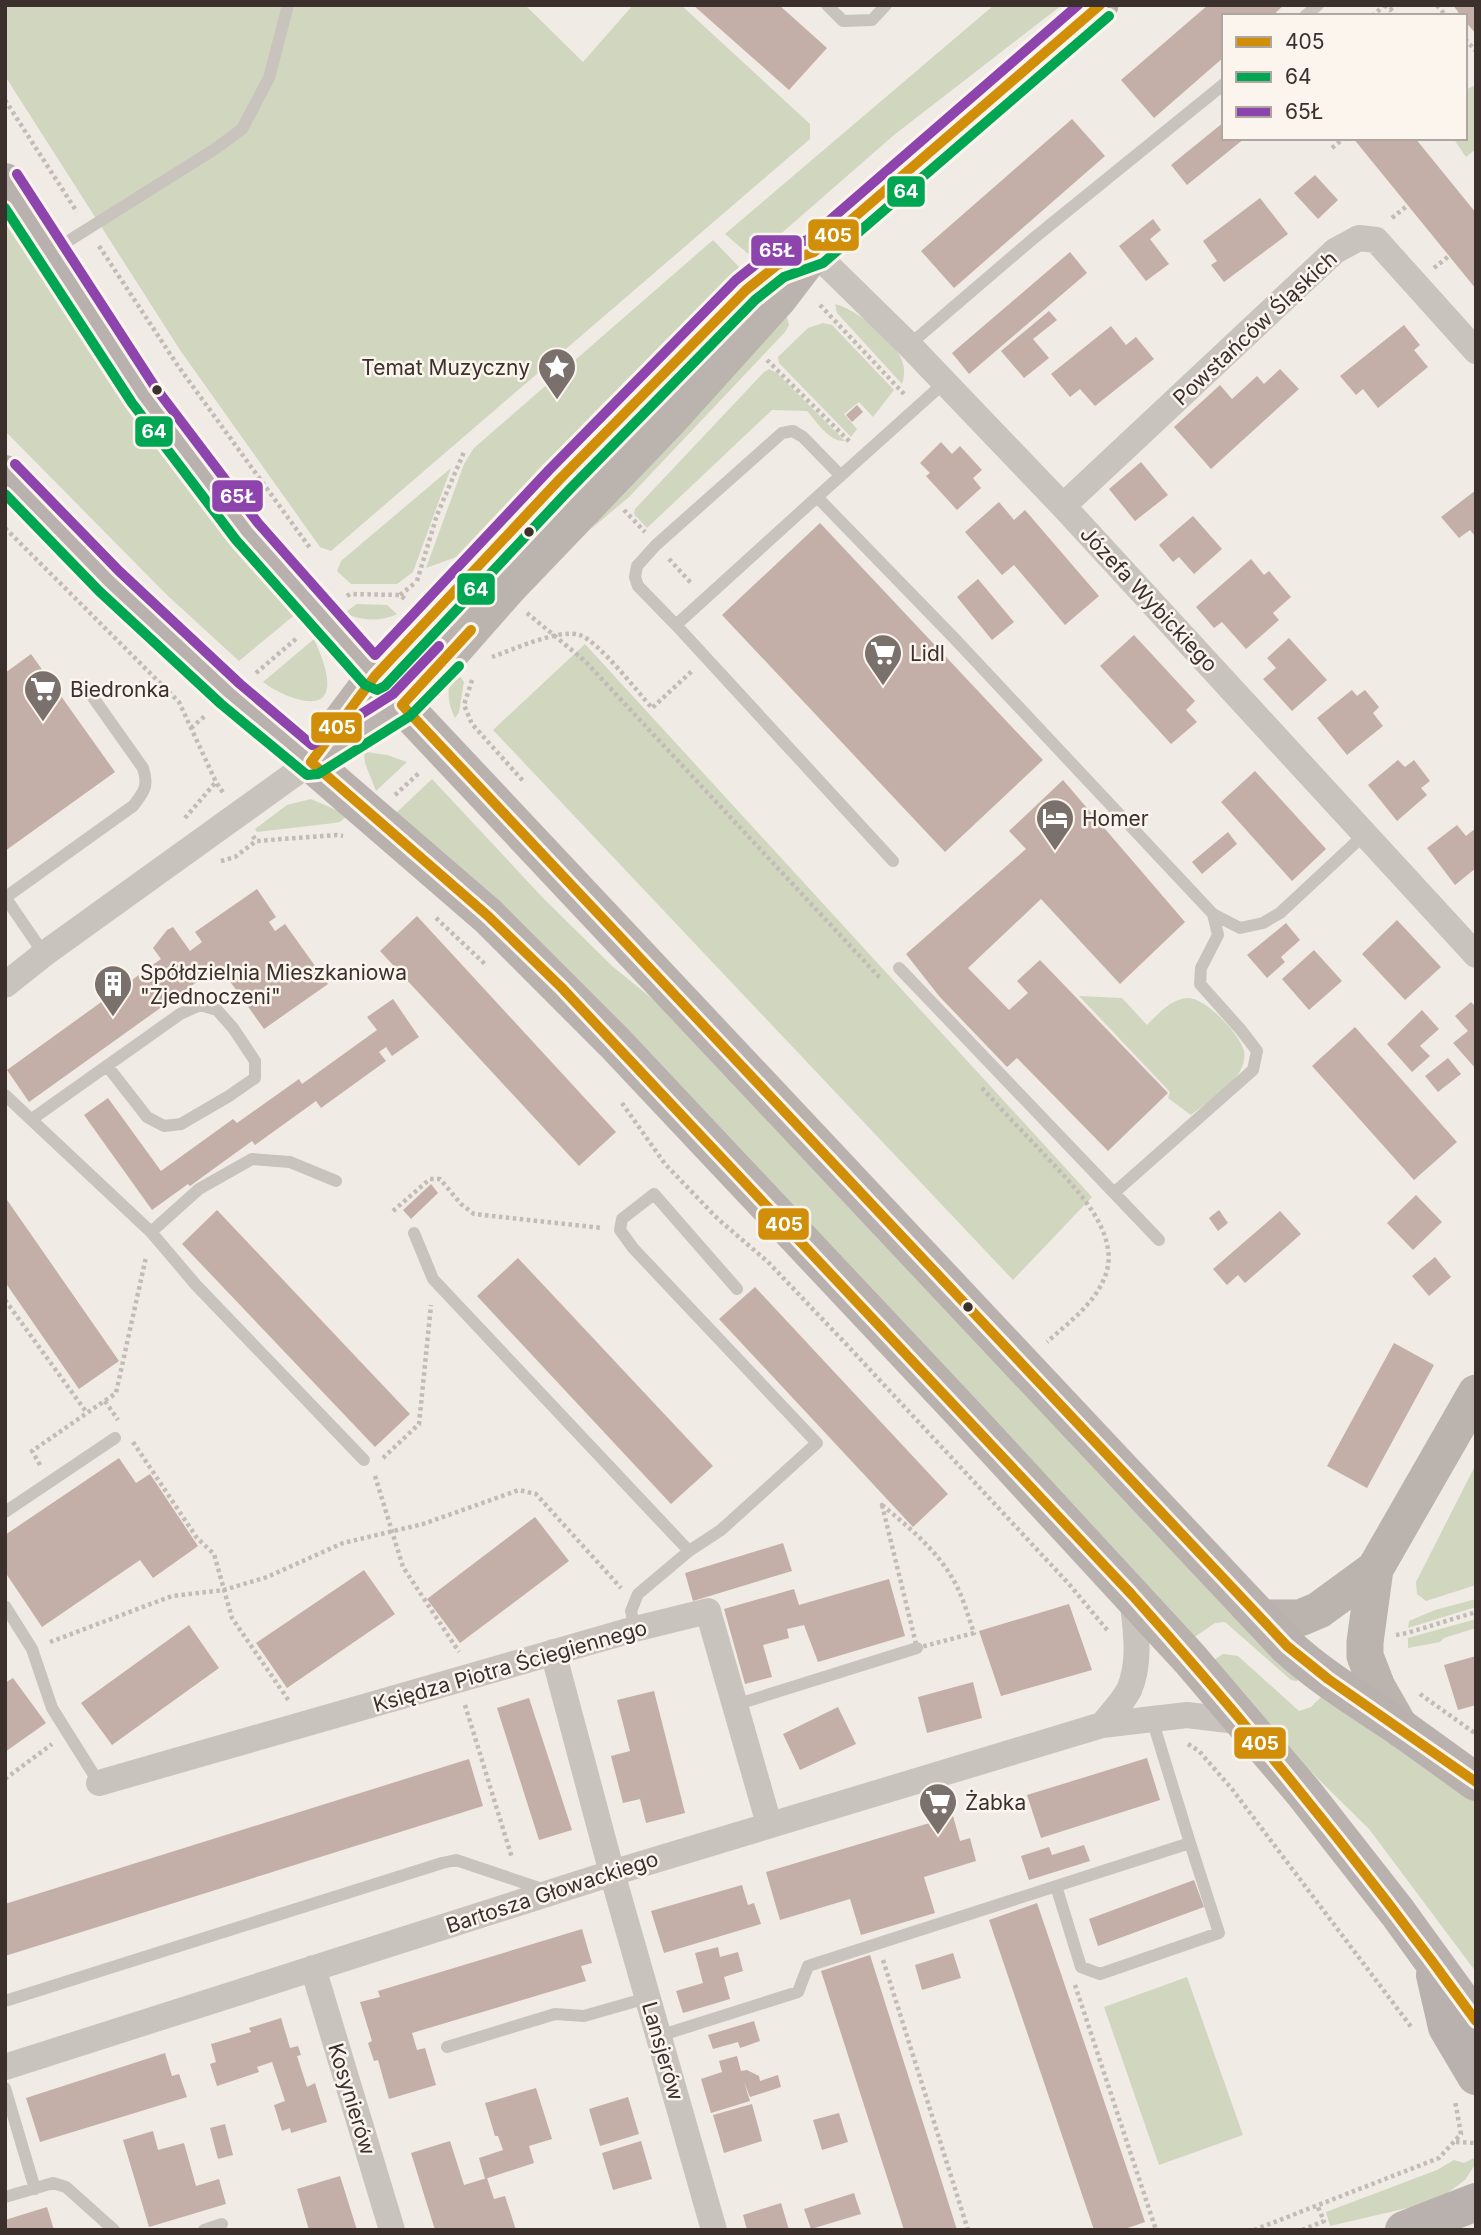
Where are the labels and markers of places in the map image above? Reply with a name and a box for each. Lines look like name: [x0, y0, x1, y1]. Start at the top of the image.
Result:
place icon: Temat Muzyczny: [536, 346, 578, 401]
place label: Temat Muzyczny: [361, 355, 530, 380]
unlabelled marker: [150, 383, 164, 397]
unlabelled marker: [522, 525, 536, 539]
supermarket icon: Lidl: [862, 632, 904, 687]
place label: Lidl: [910, 641, 945, 666]
supermarket icon: Biedronka: [22, 668, 64, 723]
place label: Biedronka: [70, 677, 170, 702]
hotel icon: Homer: [1034, 797, 1076, 852]
place label: Homer: [1082, 806, 1149, 831]
place label: Spółdzielnia Mieszkaniowa "Zjednoczeni": [140, 960, 407, 1009]
building icon: Spółdzielnia Mieszkaniowa "Zjednoczeni": [92, 963, 134, 1018]
unlabelled marker: [961, 1300, 975, 1314]
supermarket icon: Żabka: [917, 1781, 959, 1836]
place label: Żabka: [965, 1789, 1026, 1815]

